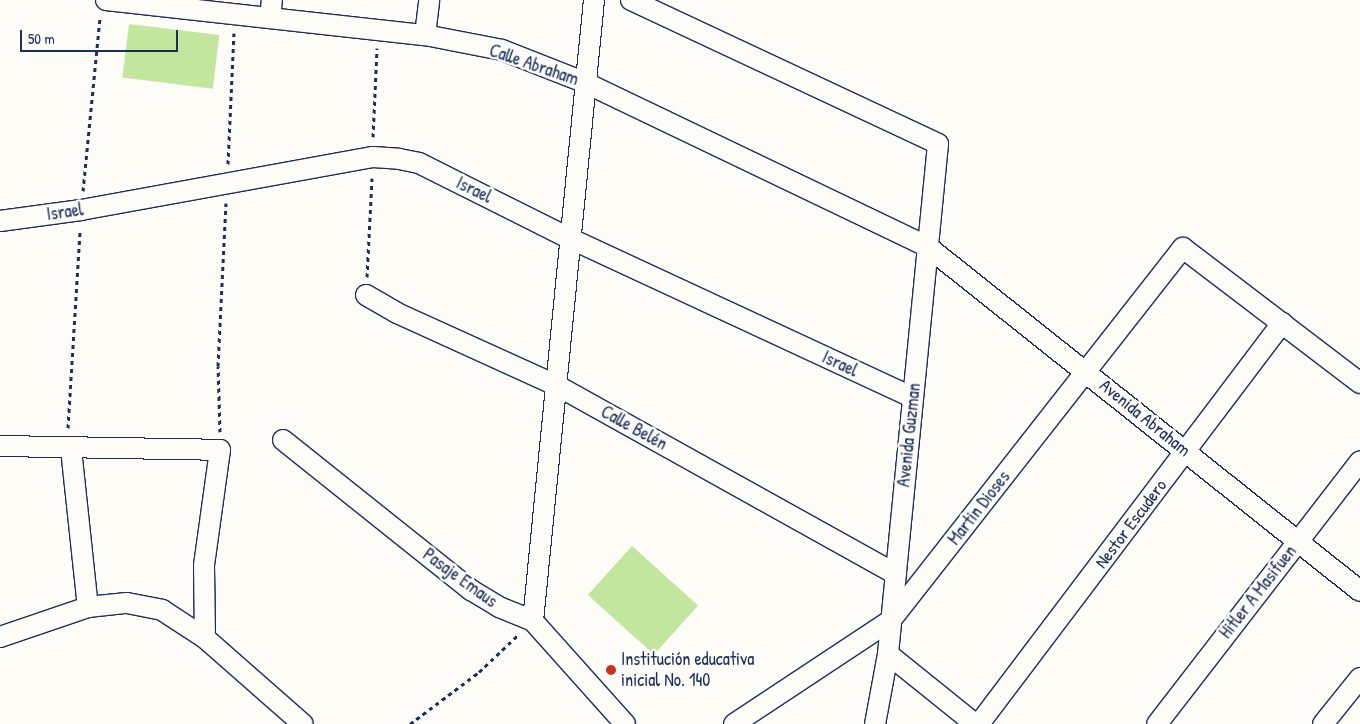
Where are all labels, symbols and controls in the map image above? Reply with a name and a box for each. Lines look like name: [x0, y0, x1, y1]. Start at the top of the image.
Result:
scale bar: [22, 20, 180, 52]
text: 50 m: [28, 28, 55, 49]
street label: Calle Abraham: [487, 40, 581, 90]
street label: Israel: [453, 172, 495, 208]
street label: Israel: [45, 199, 85, 225]
street label: Israel: [819, 346, 861, 382]
street label: Avenida Abraham: [1095, 375, 1195, 461]
street label: Avenida Guzman: [893, 382, 925, 488]
street label: Calle Belén: [597, 401, 671, 455]
street label: Martin Dioses: [943, 467, 1015, 549]
street label: Nestor Escudero: [1091, 475, 1171, 573]
street label: Hitler A Masifuen: [1215, 541, 1301, 643]
street label: Pasaje Emaus: [419, 544, 501, 612]
place label: Institución educativa inicial No. 140: [621, 649, 754, 692]
marker: Institución educativa inicial No. 140: [605, 664, 617, 676]

